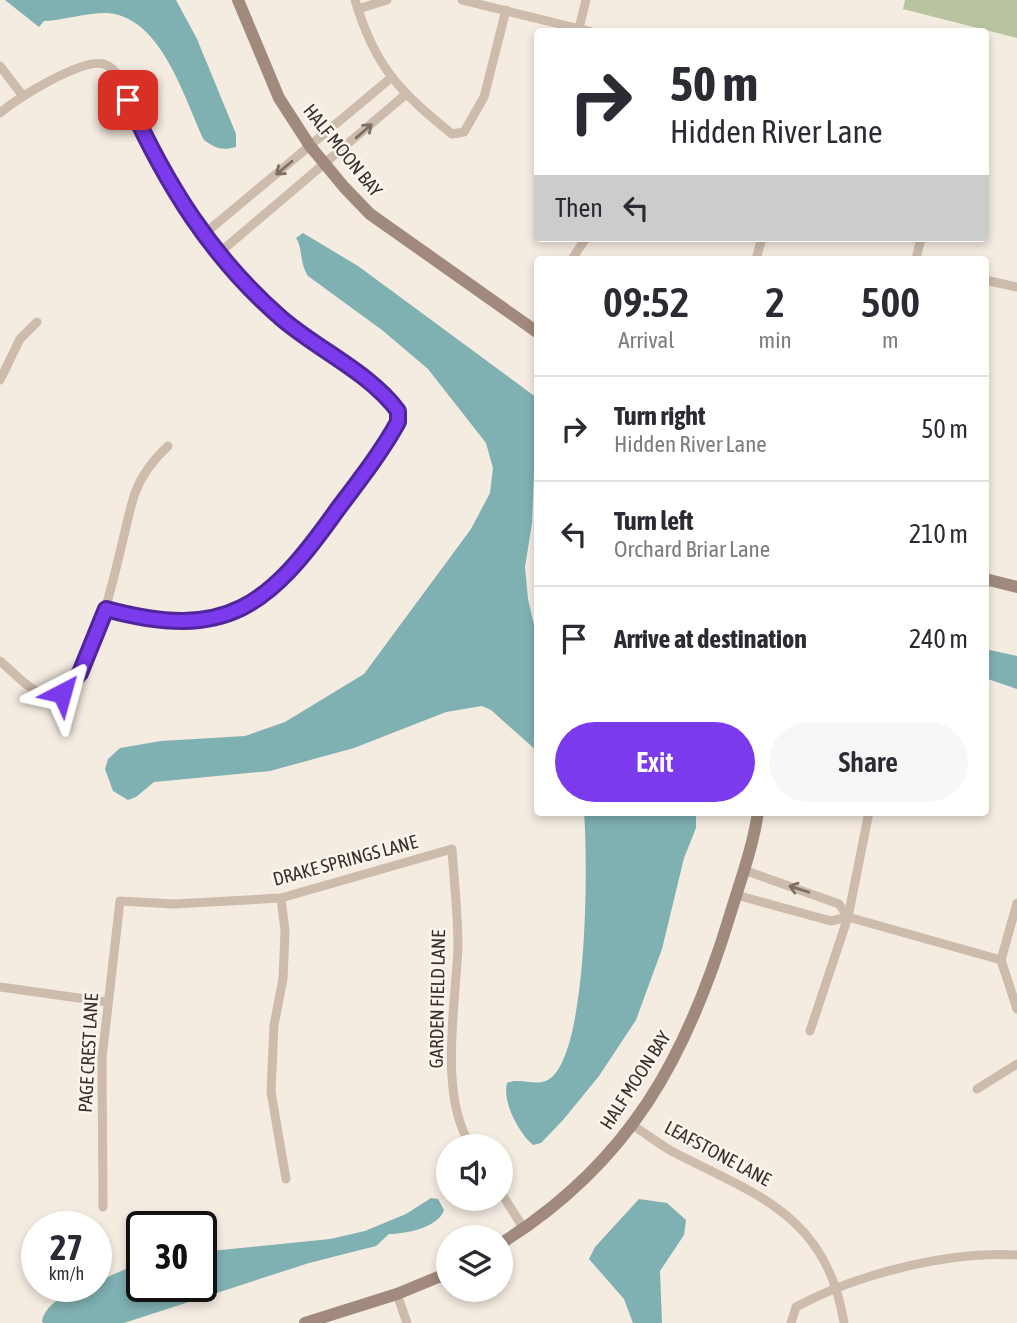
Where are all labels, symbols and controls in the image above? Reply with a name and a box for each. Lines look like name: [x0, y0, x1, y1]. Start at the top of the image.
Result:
text: 50 m: [670, 55, 758, 111]
icon: right: [555, 56, 646, 147]
pin: [98, 70, 158, 130]
icon: arrive: [109, 81, 147, 119]
street label: HALF MOON BAY: [299, 99, 387, 201]
text: Hidden River Lane: [670, 113, 883, 150]
one-way arrow: [354, 123, 372, 139]
one-way arrow: [275, 161, 293, 176]
icon: left: [617, 189, 655, 227]
text: Then: [555, 193, 603, 223]
text: 09:52: [603, 278, 690, 326]
text: 2: [765, 278, 785, 326]
text: 500: [861, 278, 920, 326]
text: Arrival: [618, 327, 674, 353]
text: min: [759, 327, 792, 353]
text: m: [882, 327, 899, 353]
text: Turn right: [614, 401, 705, 431]
icon: right: [555, 410, 593, 448]
text: 50 m: [921, 414, 968, 444]
text: Hidden River Lane: [614, 431, 767, 457]
text: Turn left: [614, 506, 694, 536]
icon: left: [555, 515, 593, 553]
text: 210 m: [909, 519, 968, 549]
text: Orchard Briar Lane: [614, 536, 770, 562]
icon: arrive: [555, 620, 593, 658]
text: Arrive at destination: [614, 624, 807, 654]
text: 240 m: [909, 624, 968, 654]
position arrow: [25, 656, 99, 730]
button: Exit: [555, 722, 755, 802]
button: Share: [769, 722, 968, 802]
street label: DRAKE SPRINGS LANE: [270, 830, 420, 890]
one-way arrow: [788, 881, 810, 894]
street label: GARDEN FIELD LANE: [425, 930, 449, 1068]
street label: PAGE CREST LANE: [74, 993, 102, 1113]
street label: HALF MOON BAY: [595, 1026, 675, 1133]
street label: LEAFSTONE LANE: [661, 1116, 775, 1190]
map controls: [436, 1134, 513, 1302]
button: sound: [436, 1134, 513, 1211]
speed limit sign: 30: [126, 1211, 217, 1302]
button: layers: [436, 1225, 513, 1302]
text: 27: [50, 1227, 83, 1267]
text: km/h: [49, 1263, 84, 1284]

